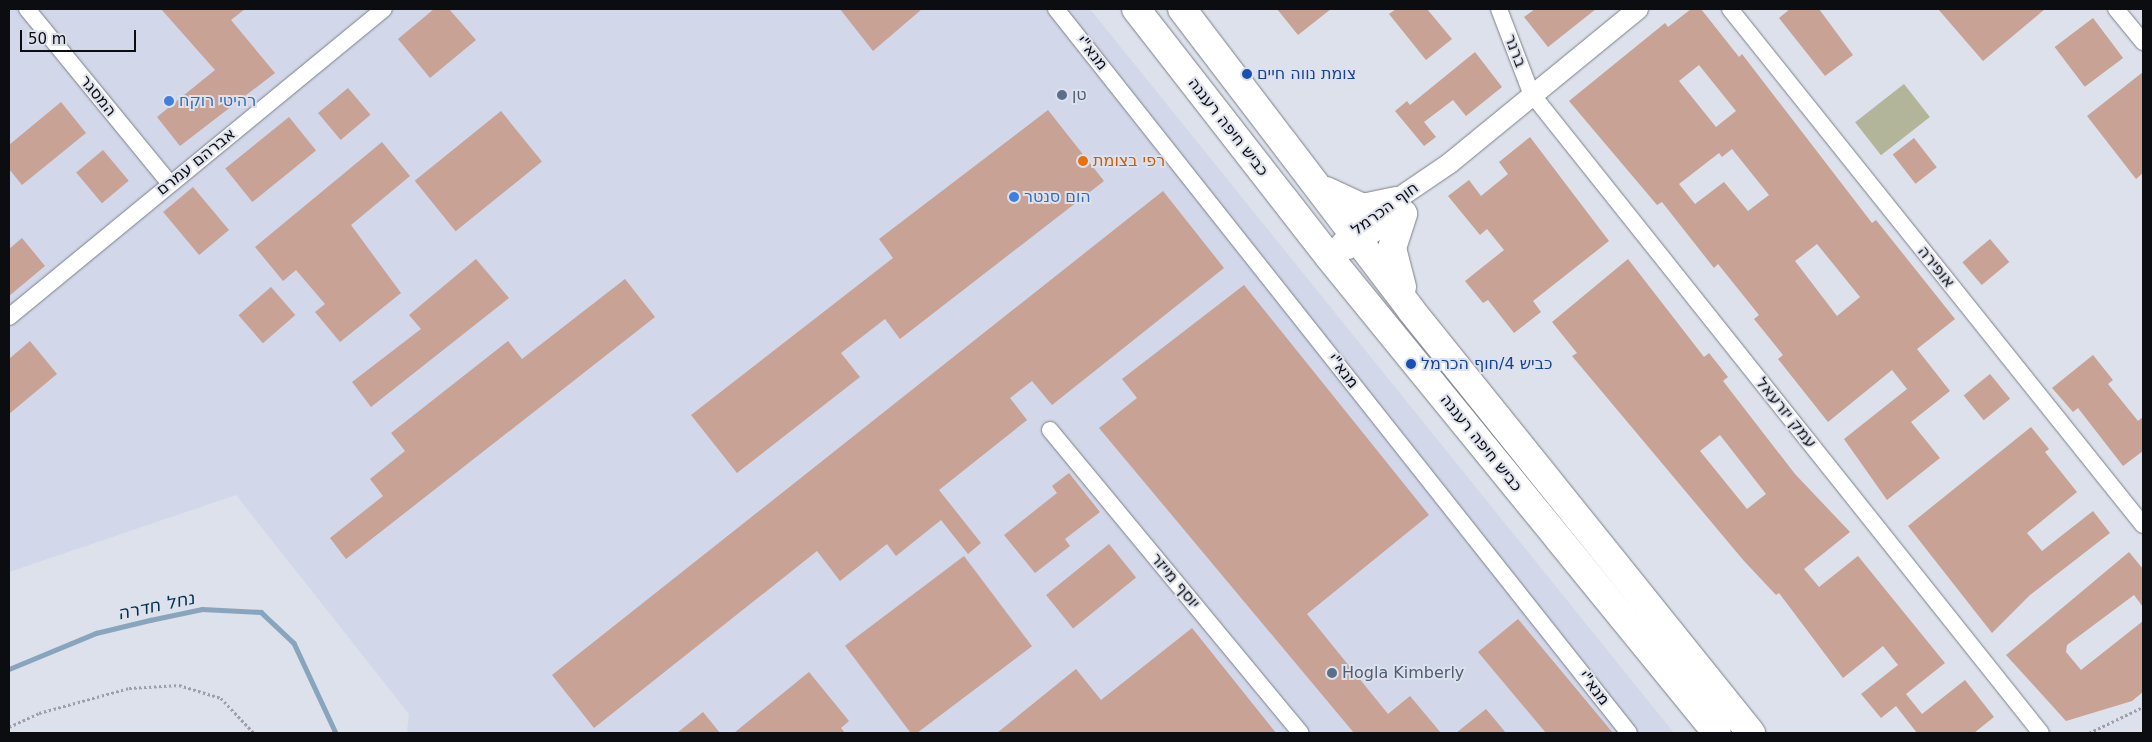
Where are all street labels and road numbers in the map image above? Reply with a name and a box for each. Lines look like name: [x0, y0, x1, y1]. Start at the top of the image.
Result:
street label: מנא"י: [1072, 32, 1112, 74]
street label: ברנר: [1500, 32, 1530, 70]
street label: המסגר: [76, 72, 120, 120]
street label: כביש חיפה רעננה: [1184, 74, 1272, 180]
street label: אברהם עמרם: [153, 124, 239, 200]
street label: חוף הכרמל: [1348, 178, 1422, 240]
street label: אופירה: [1913, 242, 1959, 292]
street label: מנא"י: [1323, 350, 1363, 392]
street label: עמק יזרעאל: [1752, 374, 1820, 452]
street label: כביש חיפה רעננה: [1436, 390, 1526, 496]
street label: יוסף מייזר: [1146, 549, 1204, 613]
street label: מנא"י: [1574, 667, 1614, 709]

